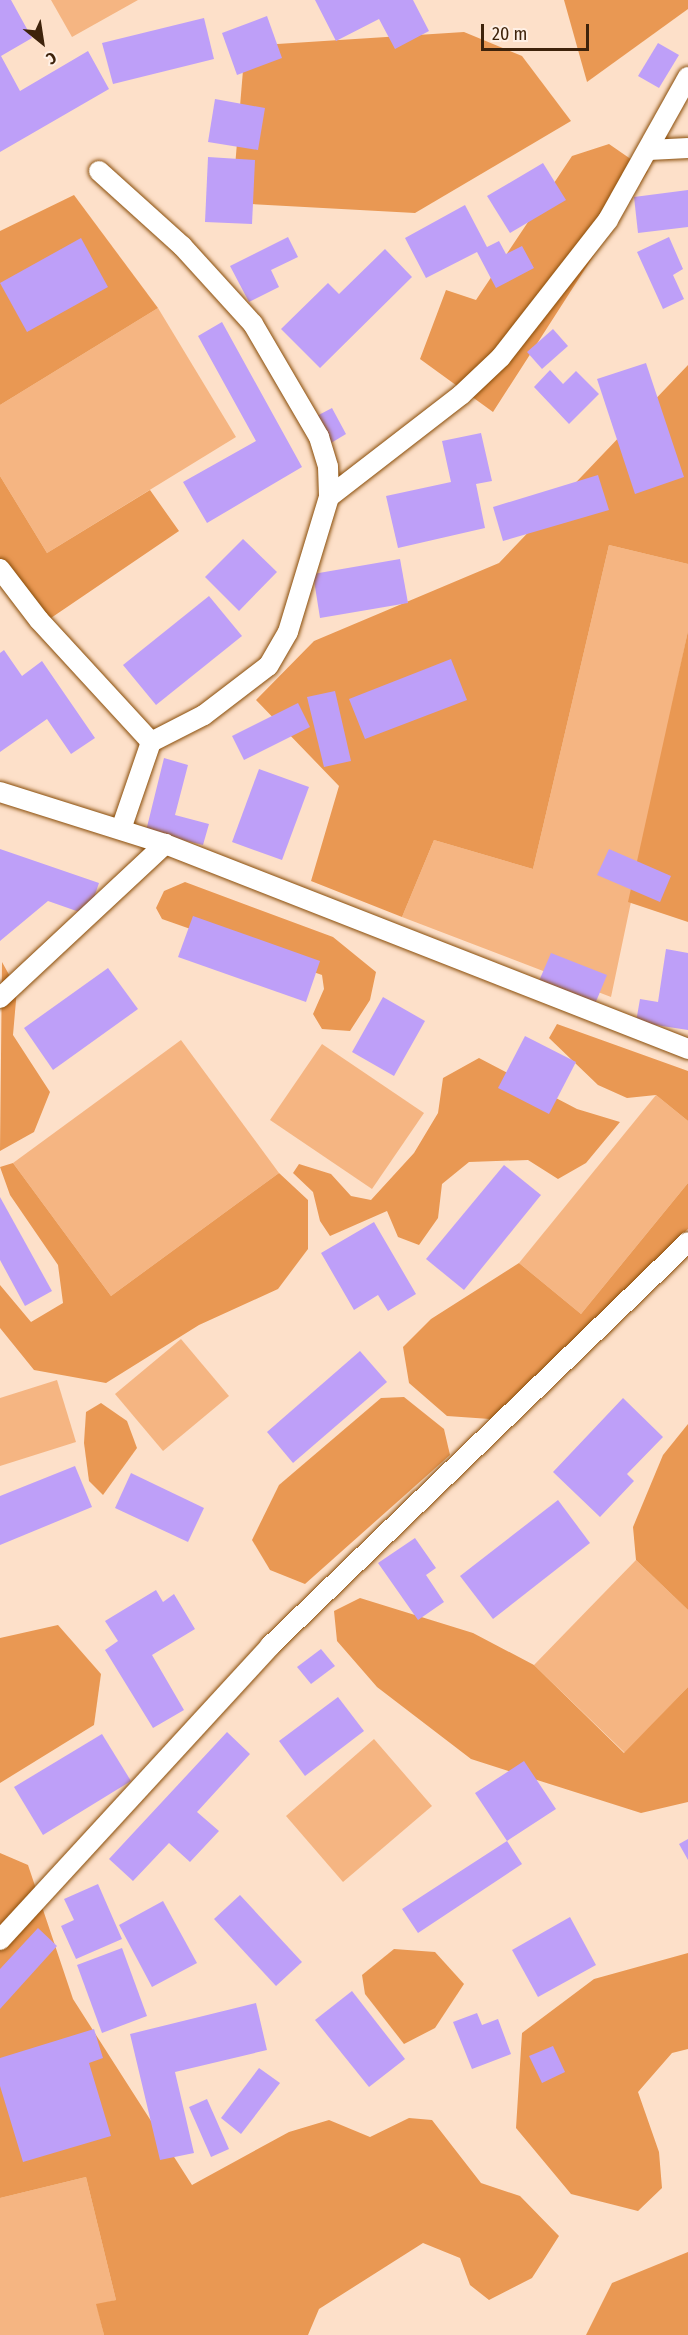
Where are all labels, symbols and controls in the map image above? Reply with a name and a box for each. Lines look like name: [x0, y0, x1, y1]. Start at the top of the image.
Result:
north arrow: [12, 12, 72, 72]
scale bar: [484, 12, 592, 50]
text: 20 m: [492, 23, 527, 45]
text: С: [43, 48, 60, 68]

